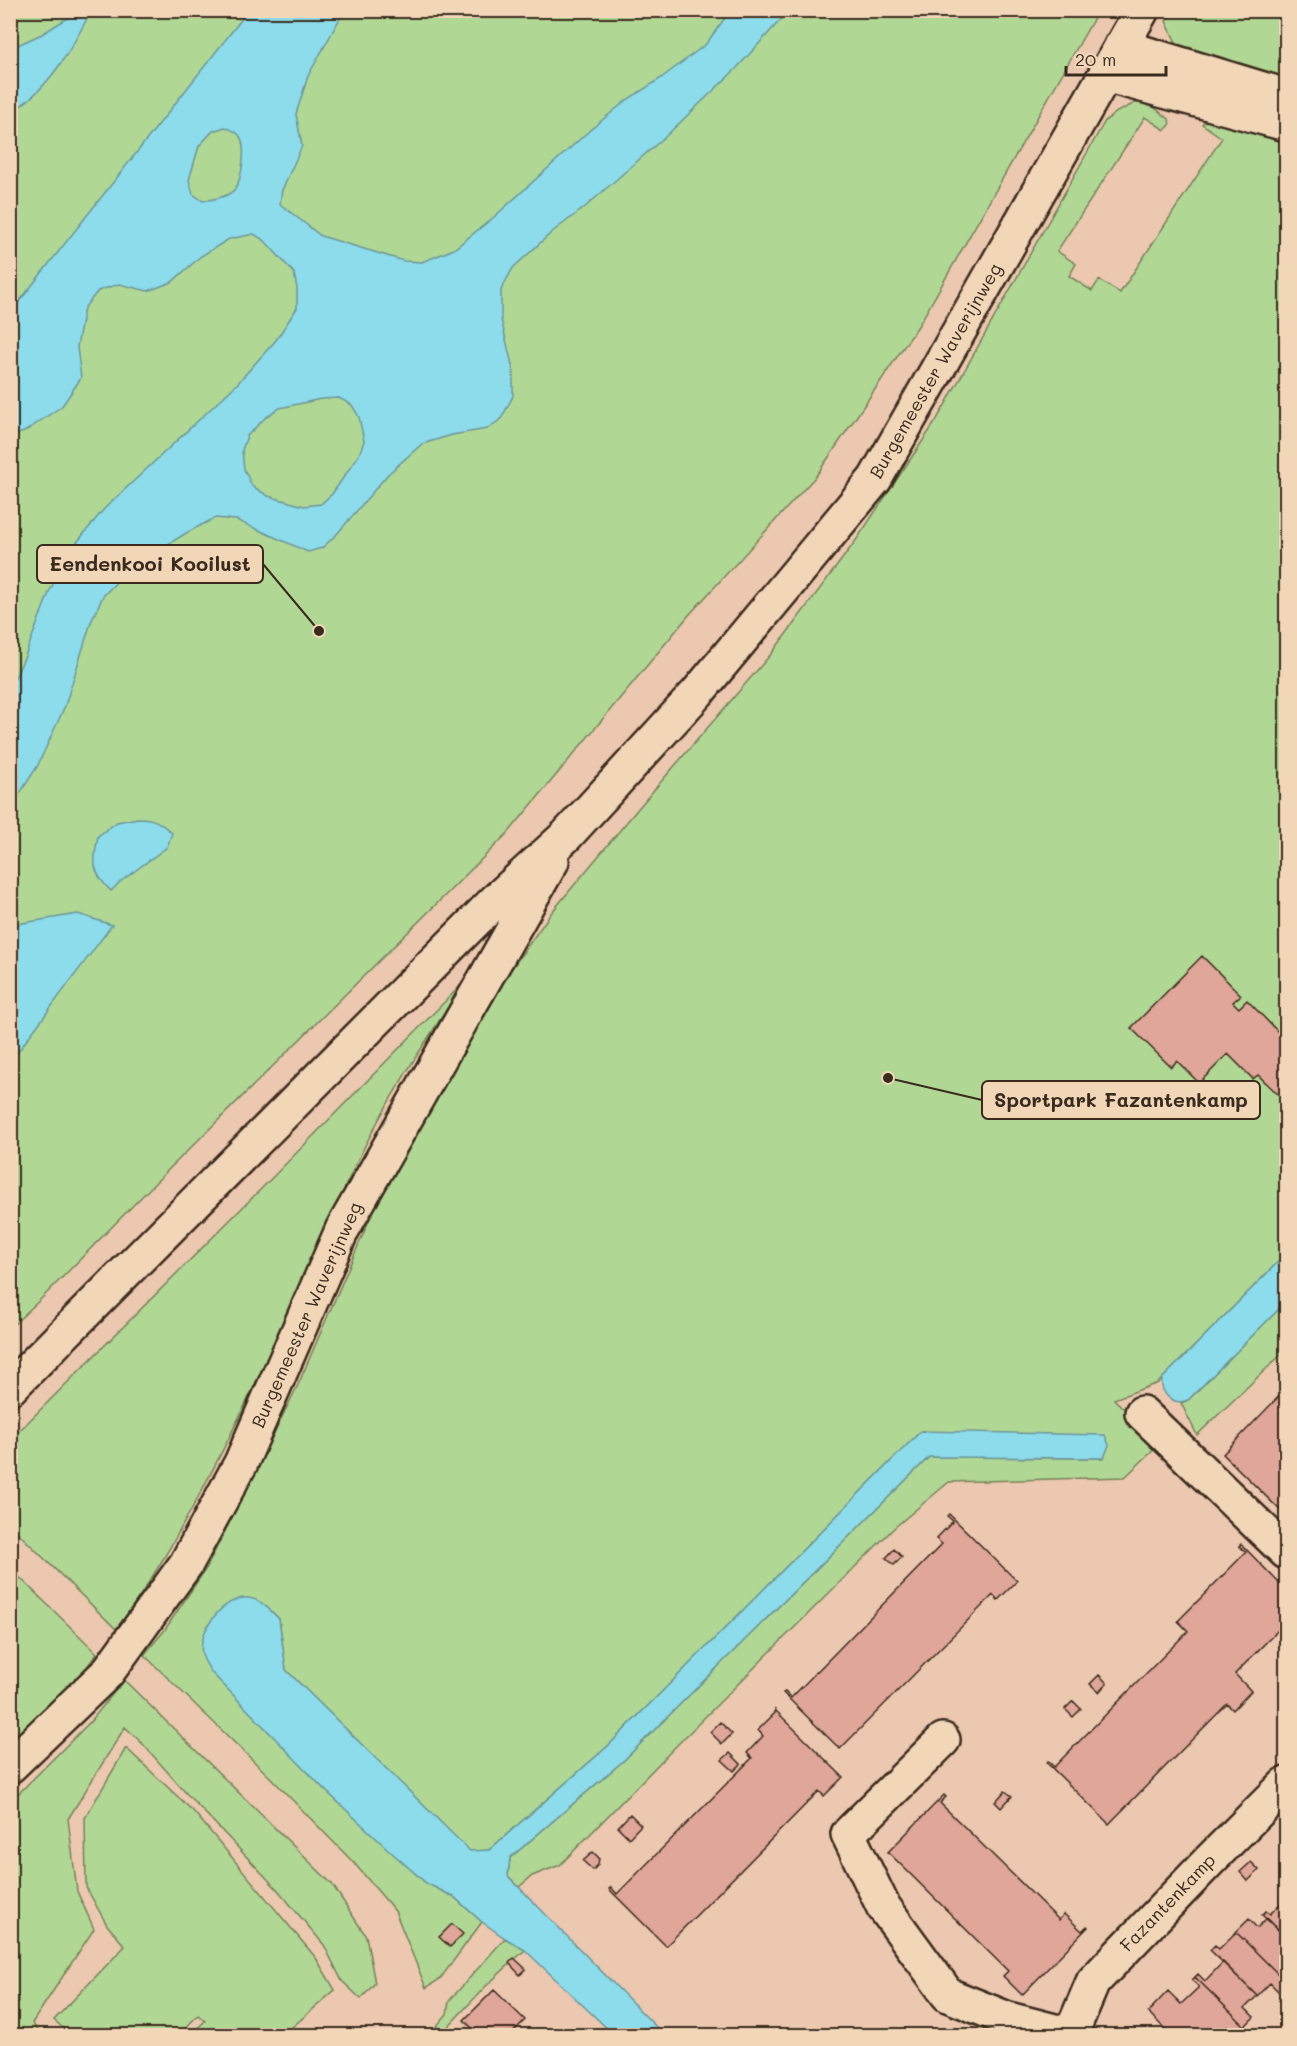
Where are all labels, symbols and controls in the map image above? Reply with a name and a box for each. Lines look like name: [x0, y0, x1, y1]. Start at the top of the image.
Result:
scale bar: [1066, 39, 1166, 77]
text: 20 m: [1075, 47, 1116, 71]
street label: Burgemeester Waverijnweg: [864, 259, 1007, 482]
callout: Eendenkooi Kooilust: [37, 545, 263, 583]
text: Eendenkooi Kooilust: [49, 550, 251, 576]
callout: Sportpark Fazantenkamp: [982, 1081, 1260, 1119]
text: Sportpark Fazantenkamp: [994, 1086, 1248, 1112]
street label: Burgemeester Waverijnweg: [245, 1198, 367, 1431]
street label: Fazantenkamp: [1114, 1848, 1220, 1957]

